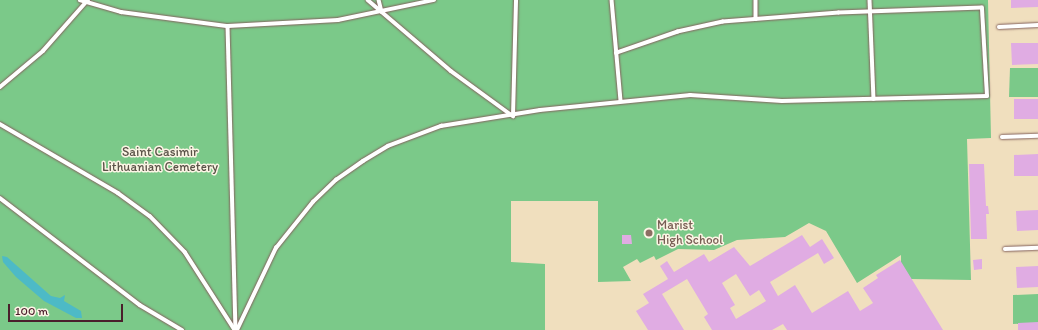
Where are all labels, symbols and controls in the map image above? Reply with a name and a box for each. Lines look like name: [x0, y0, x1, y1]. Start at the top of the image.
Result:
park label: Saint Casimir Lithuanian Cemetery: [102, 145, 218, 176]
place label: Marist High School: [657, 218, 723, 249]
marker: Marist High School: [644, 228, 654, 238]
scale bar: [10, 296, 125, 322]
text: 100 m: [15, 304, 48, 318]

